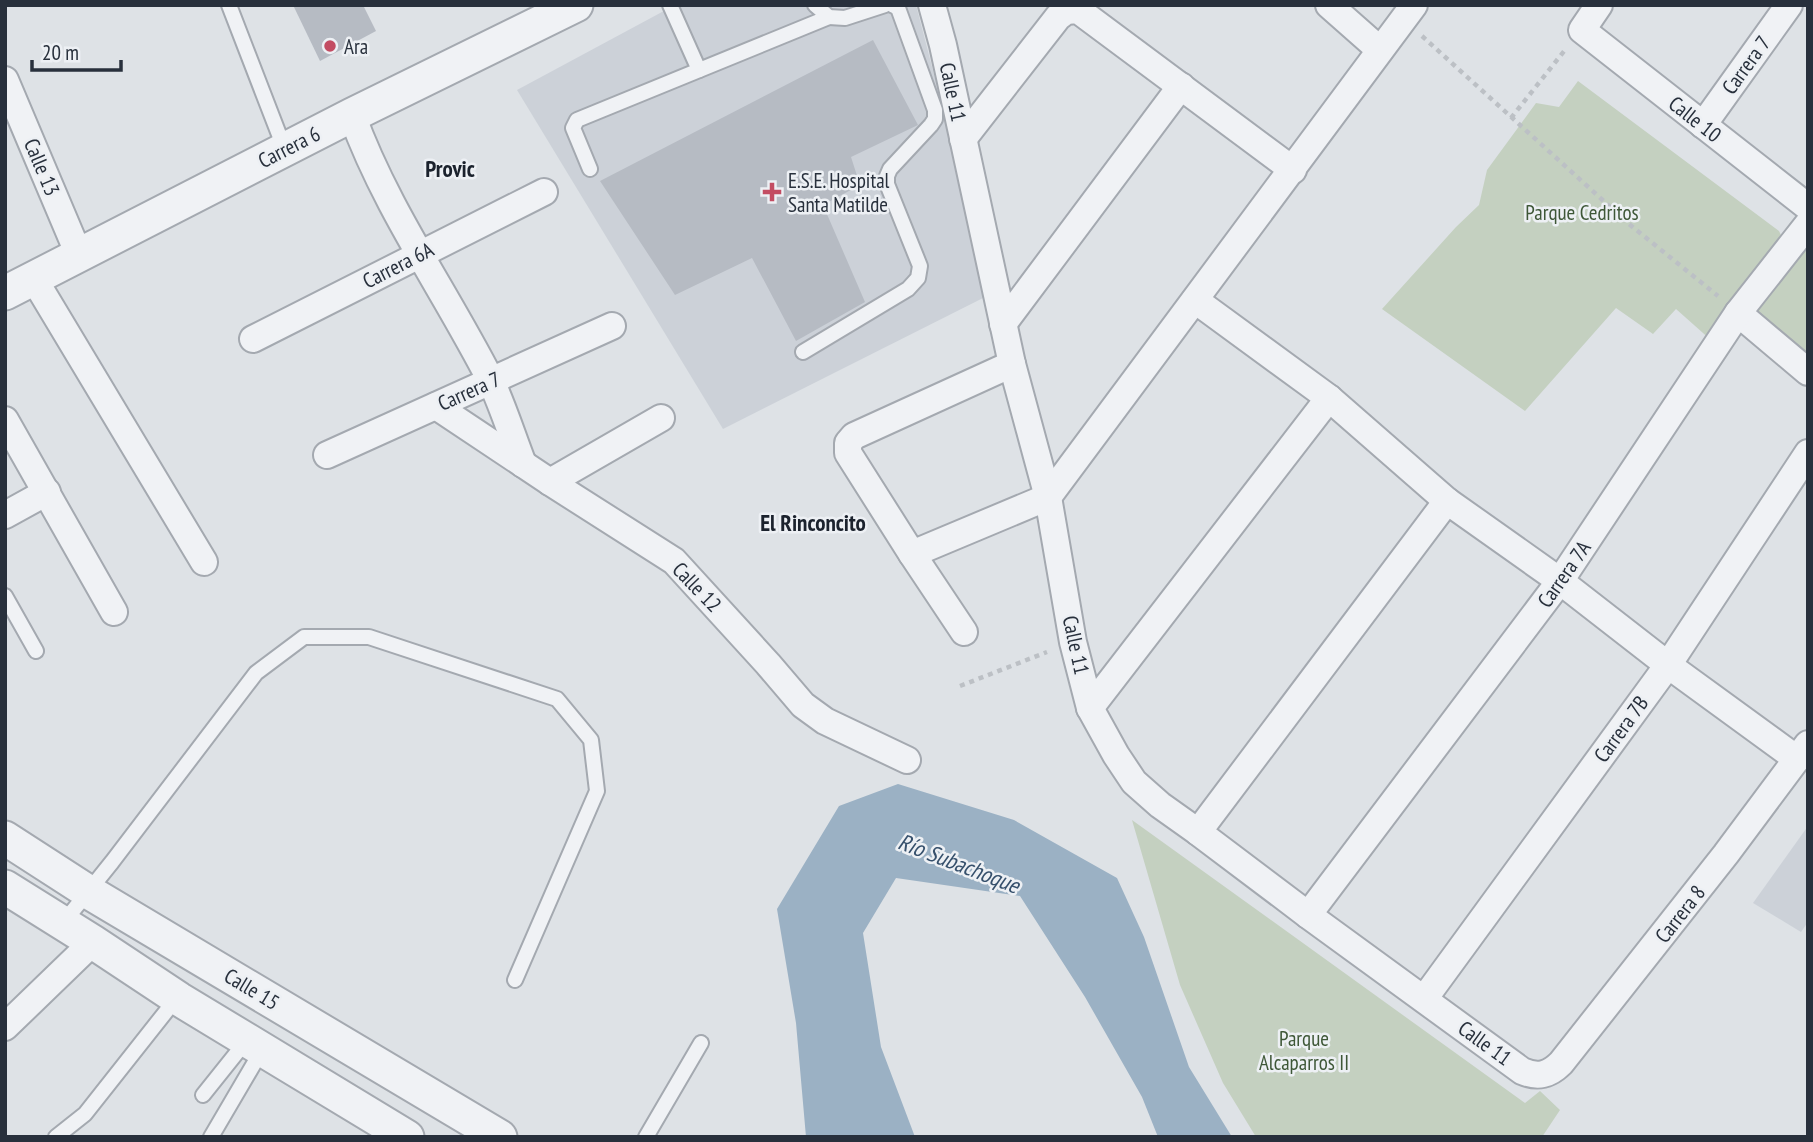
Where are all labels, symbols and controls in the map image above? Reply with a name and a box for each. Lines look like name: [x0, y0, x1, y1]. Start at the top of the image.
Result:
scale bar: [32, 28, 121, 72]
street label: Carrera 7: [1716, 30, 1776, 100]
place label: Ara: [344, 33, 368, 60]
marker: Ara: [322, 38, 338, 54]
text: 20 m: [42, 39, 79, 66]
street label: Calle 11: [934, 60, 972, 124]
street label: Calle 10: [1663, 90, 1727, 148]
street label: Carrera 6: [253, 120, 325, 174]
street label: Calle 13: [18, 134, 66, 200]
district label: Provic: [425, 154, 475, 183]
place label: E.S.E. Hospital Santa Matilde: [788, 167, 890, 218]
marker: E.S.E. Hospital Santa Matilde: [762, 182, 782, 202]
park label: Parque Cedritos: [1525, 199, 1639, 226]
street label: Carrera 6A: [358, 236, 438, 294]
street label: Carrera 7: [433, 365, 505, 417]
district label: El Rinconcito: [760, 508, 866, 537]
street label: Carrera 7A: [1531, 535, 1597, 613]
street label: Calle 12: [667, 556, 727, 618]
street label: Calle 11: [1057, 613, 1095, 677]
street label: Carrera 7B: [1588, 690, 1654, 768]
water label: Río Subachoque: [894, 827, 1025, 900]
street label: Carrera 8: [1649, 880, 1711, 948]
street label: Calle 15: [220, 962, 284, 1016]
street label: Calle 11: [1453, 1015, 1517, 1071]
park label: Parque Alcaparros II: [1259, 1025, 1349, 1076]

